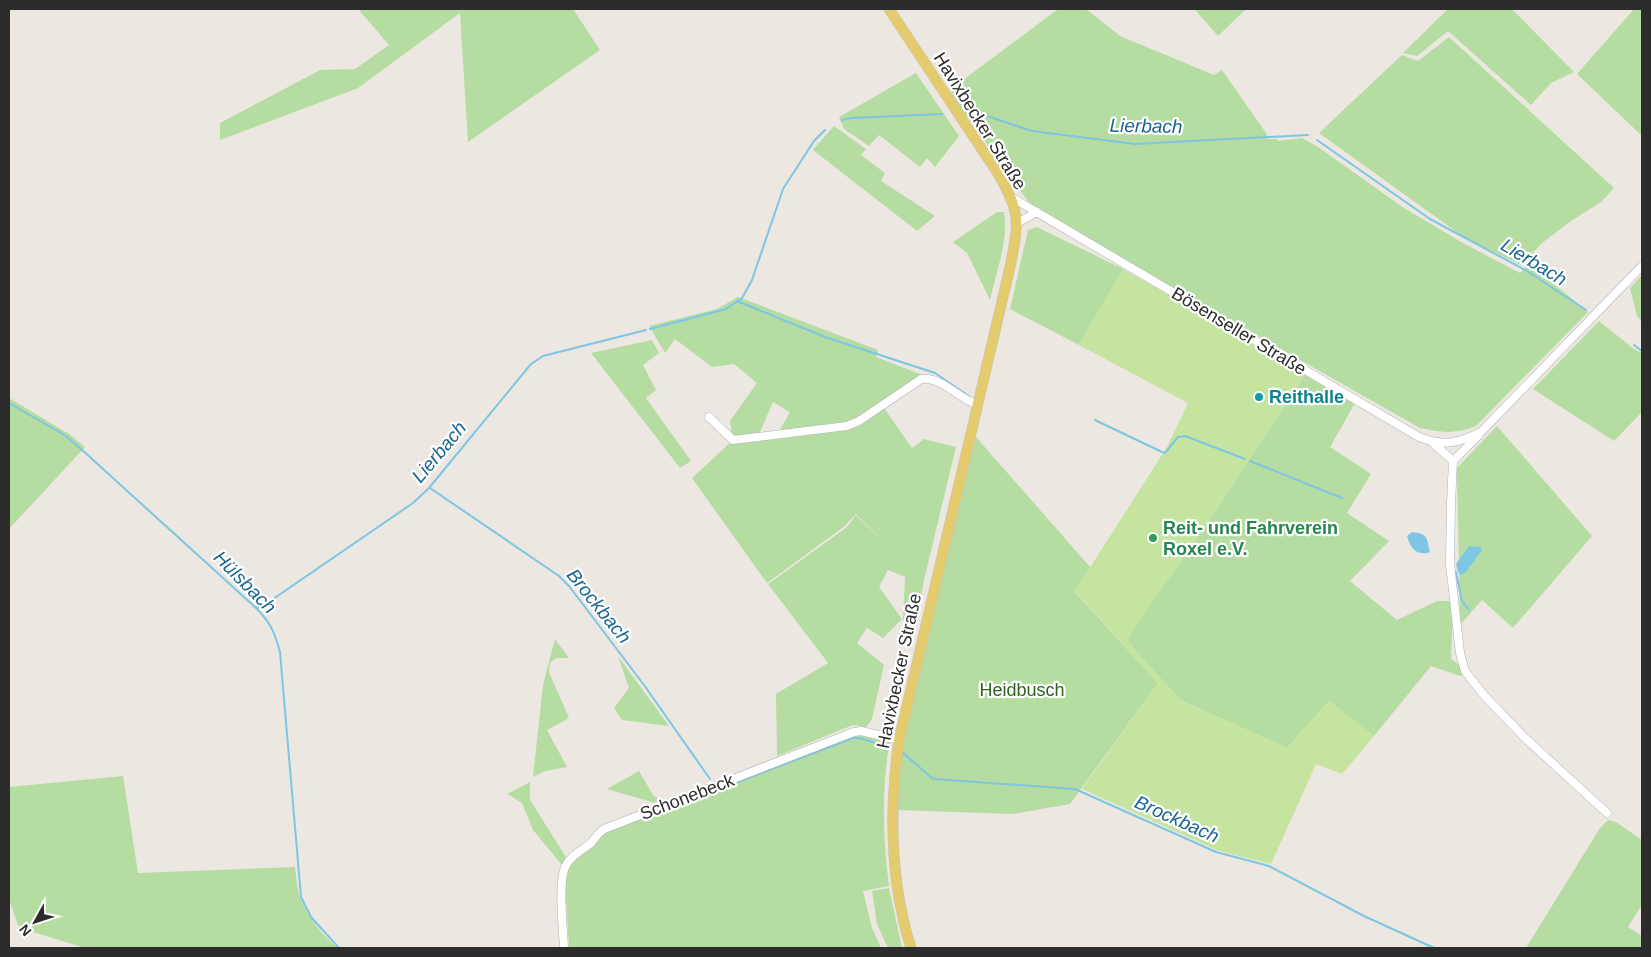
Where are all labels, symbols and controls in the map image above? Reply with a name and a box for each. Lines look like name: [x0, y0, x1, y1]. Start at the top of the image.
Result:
street label: Havixbecker Straße: [930, 49, 1030, 193]
water label: Lierbach: [1109, 115, 1183, 137]
water label: Lierbach: [1497, 234, 1571, 290]
street label: Bösenseller Straße: [1168, 283, 1310, 379]
place label: Reithalle: [1269, 387, 1344, 407]
marker: Reithalle: [1253, 391, 1265, 403]
water label: Lierbach: [408, 417, 470, 487]
place label: Reit- und Fahrverein Roxel e.V.: [1163, 518, 1338, 559]
marker: Reit- und Fahrverein Roxel e.V.: [1147, 532, 1159, 544]
water label: Hülsbach: [210, 547, 280, 617]
water label: Brockbach: [563, 565, 635, 647]
street label: Havixbecker Straße: [873, 592, 925, 750]
park label: Heidbusch: [979, 680, 1065, 700]
street label: Schonebeck: [637, 770, 738, 824]
water label: Brockbach: [1132, 791, 1222, 847]
north arrow: [10, 897, 60, 947]
text: N: [16, 921, 34, 939]

